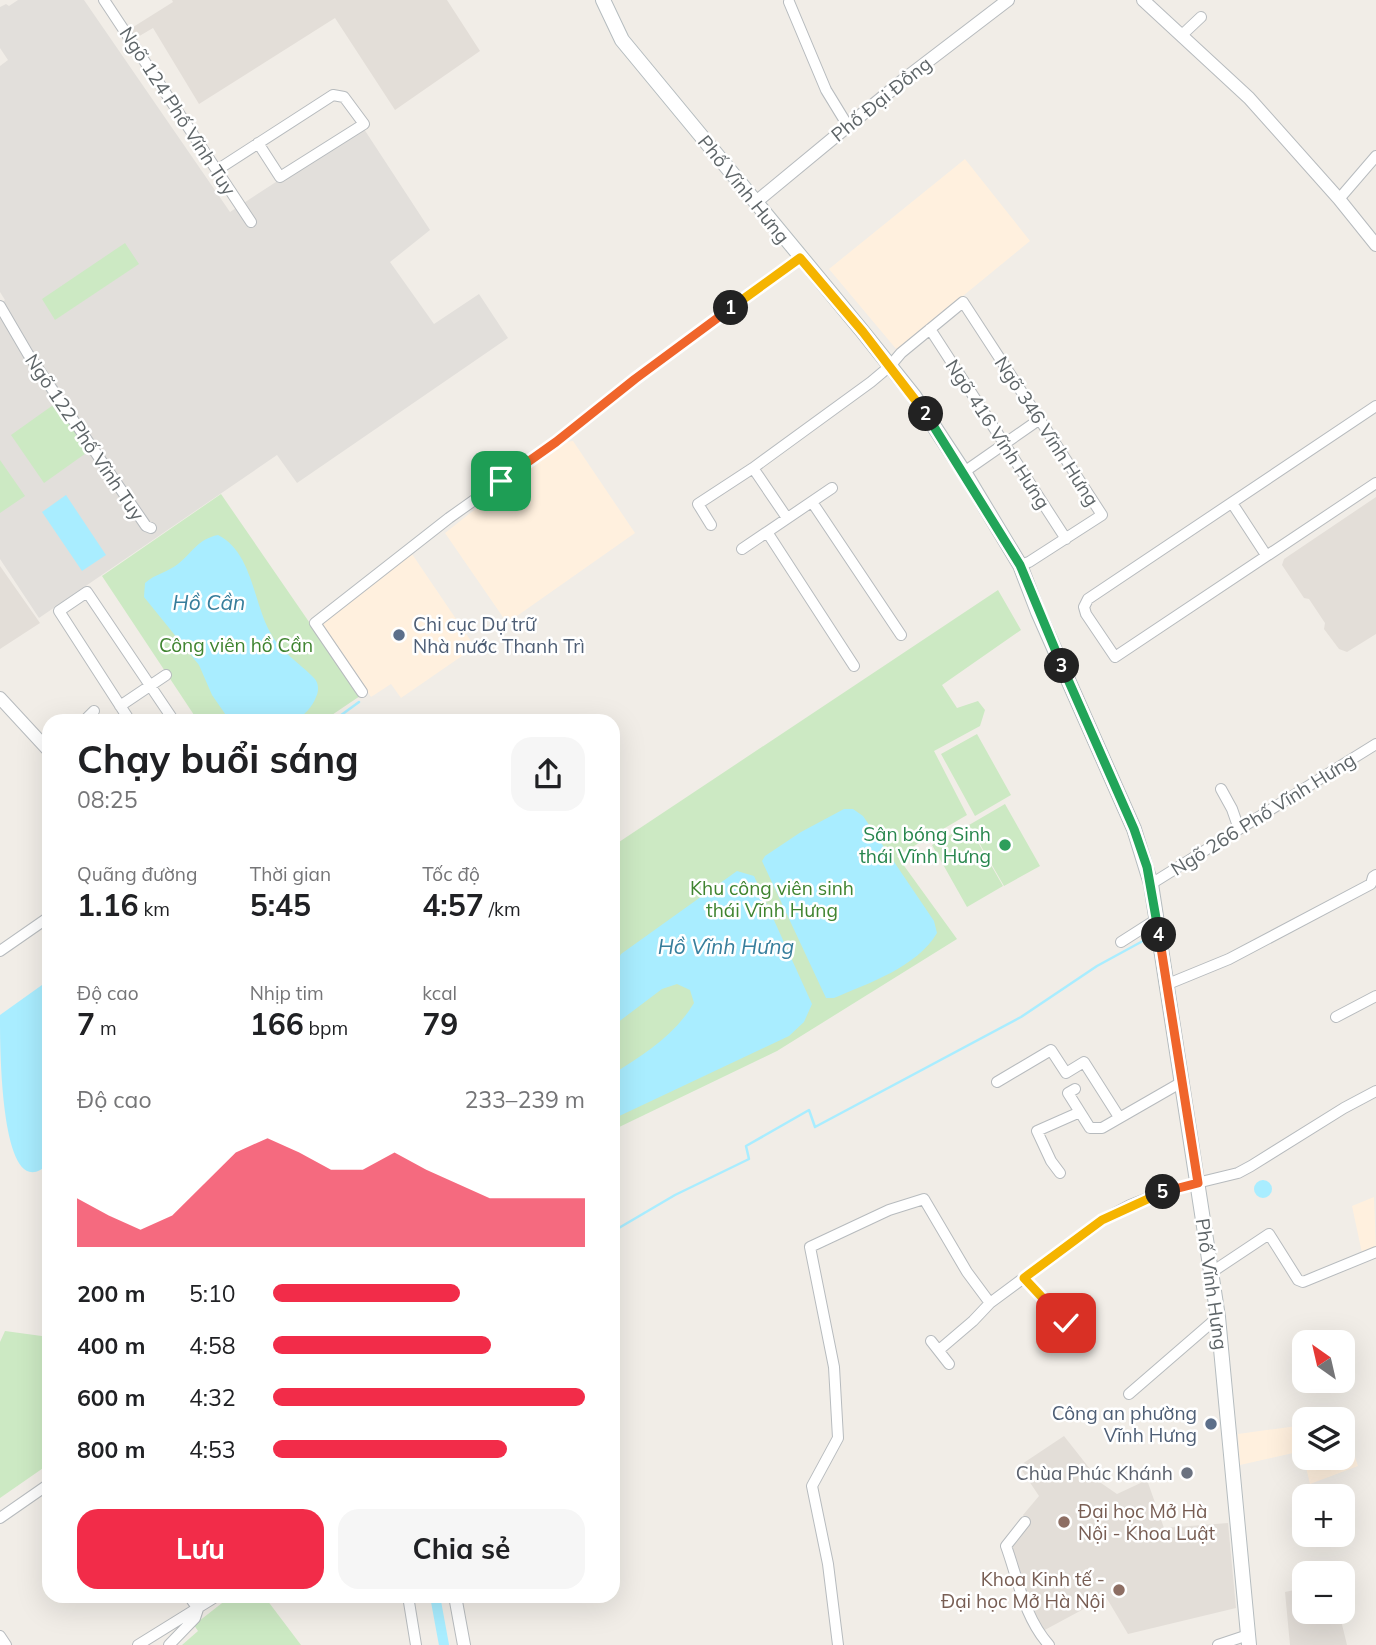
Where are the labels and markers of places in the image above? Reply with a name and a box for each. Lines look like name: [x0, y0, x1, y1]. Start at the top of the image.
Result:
pin: 1: [714, 290, 748, 326]
pin: 2: [908, 396, 944, 432]
pin: [471, 451, 531, 511]
place label: Chi cục Dự trữ Nhà nước Thanh Trì: [413, 612, 585, 658]
marker: Chi cục Dự trữ Nhà nước Thanh Trì: [391, 627, 407, 643]
pin: 3: [1044, 648, 1080, 684]
place label: Sân bóng Sinh thái Vĩnh Hưng: [859, 822, 991, 868]
marker: Sân bóng Sinh thái Vĩnh Hưng: [997, 837, 1013, 853]
pin: 4: [1142, 918, 1176, 953]
pin: 5: [1146, 1174, 1180, 1210]
pin: [1036, 1293, 1096, 1353]
place label: Công an phường Vĩnh Hưng: [1052, 1401, 1197, 1447]
marker: Công an phường Vĩnh Hưng: [1203, 1416, 1219, 1432]
place label: Chùa Phúc Khánh: [1016, 1461, 1173, 1485]
marker: Chùa Phúc Khánh: [1179, 1465, 1195, 1481]
place label: Đại học Mở Hà Nội - Khoa Luật: [1078, 1499, 1216, 1545]
marker: Đại học Mở Hà Nội - Khoa Luật: [1056, 1514, 1072, 1530]
place label: Khoa Kinh tế - Đại học Mở Hà Nội: [941, 1567, 1105, 1613]
marker: Khoa Kinh tế - Đại học Mở Hà Nội: [1111, 1582, 1127, 1598]

